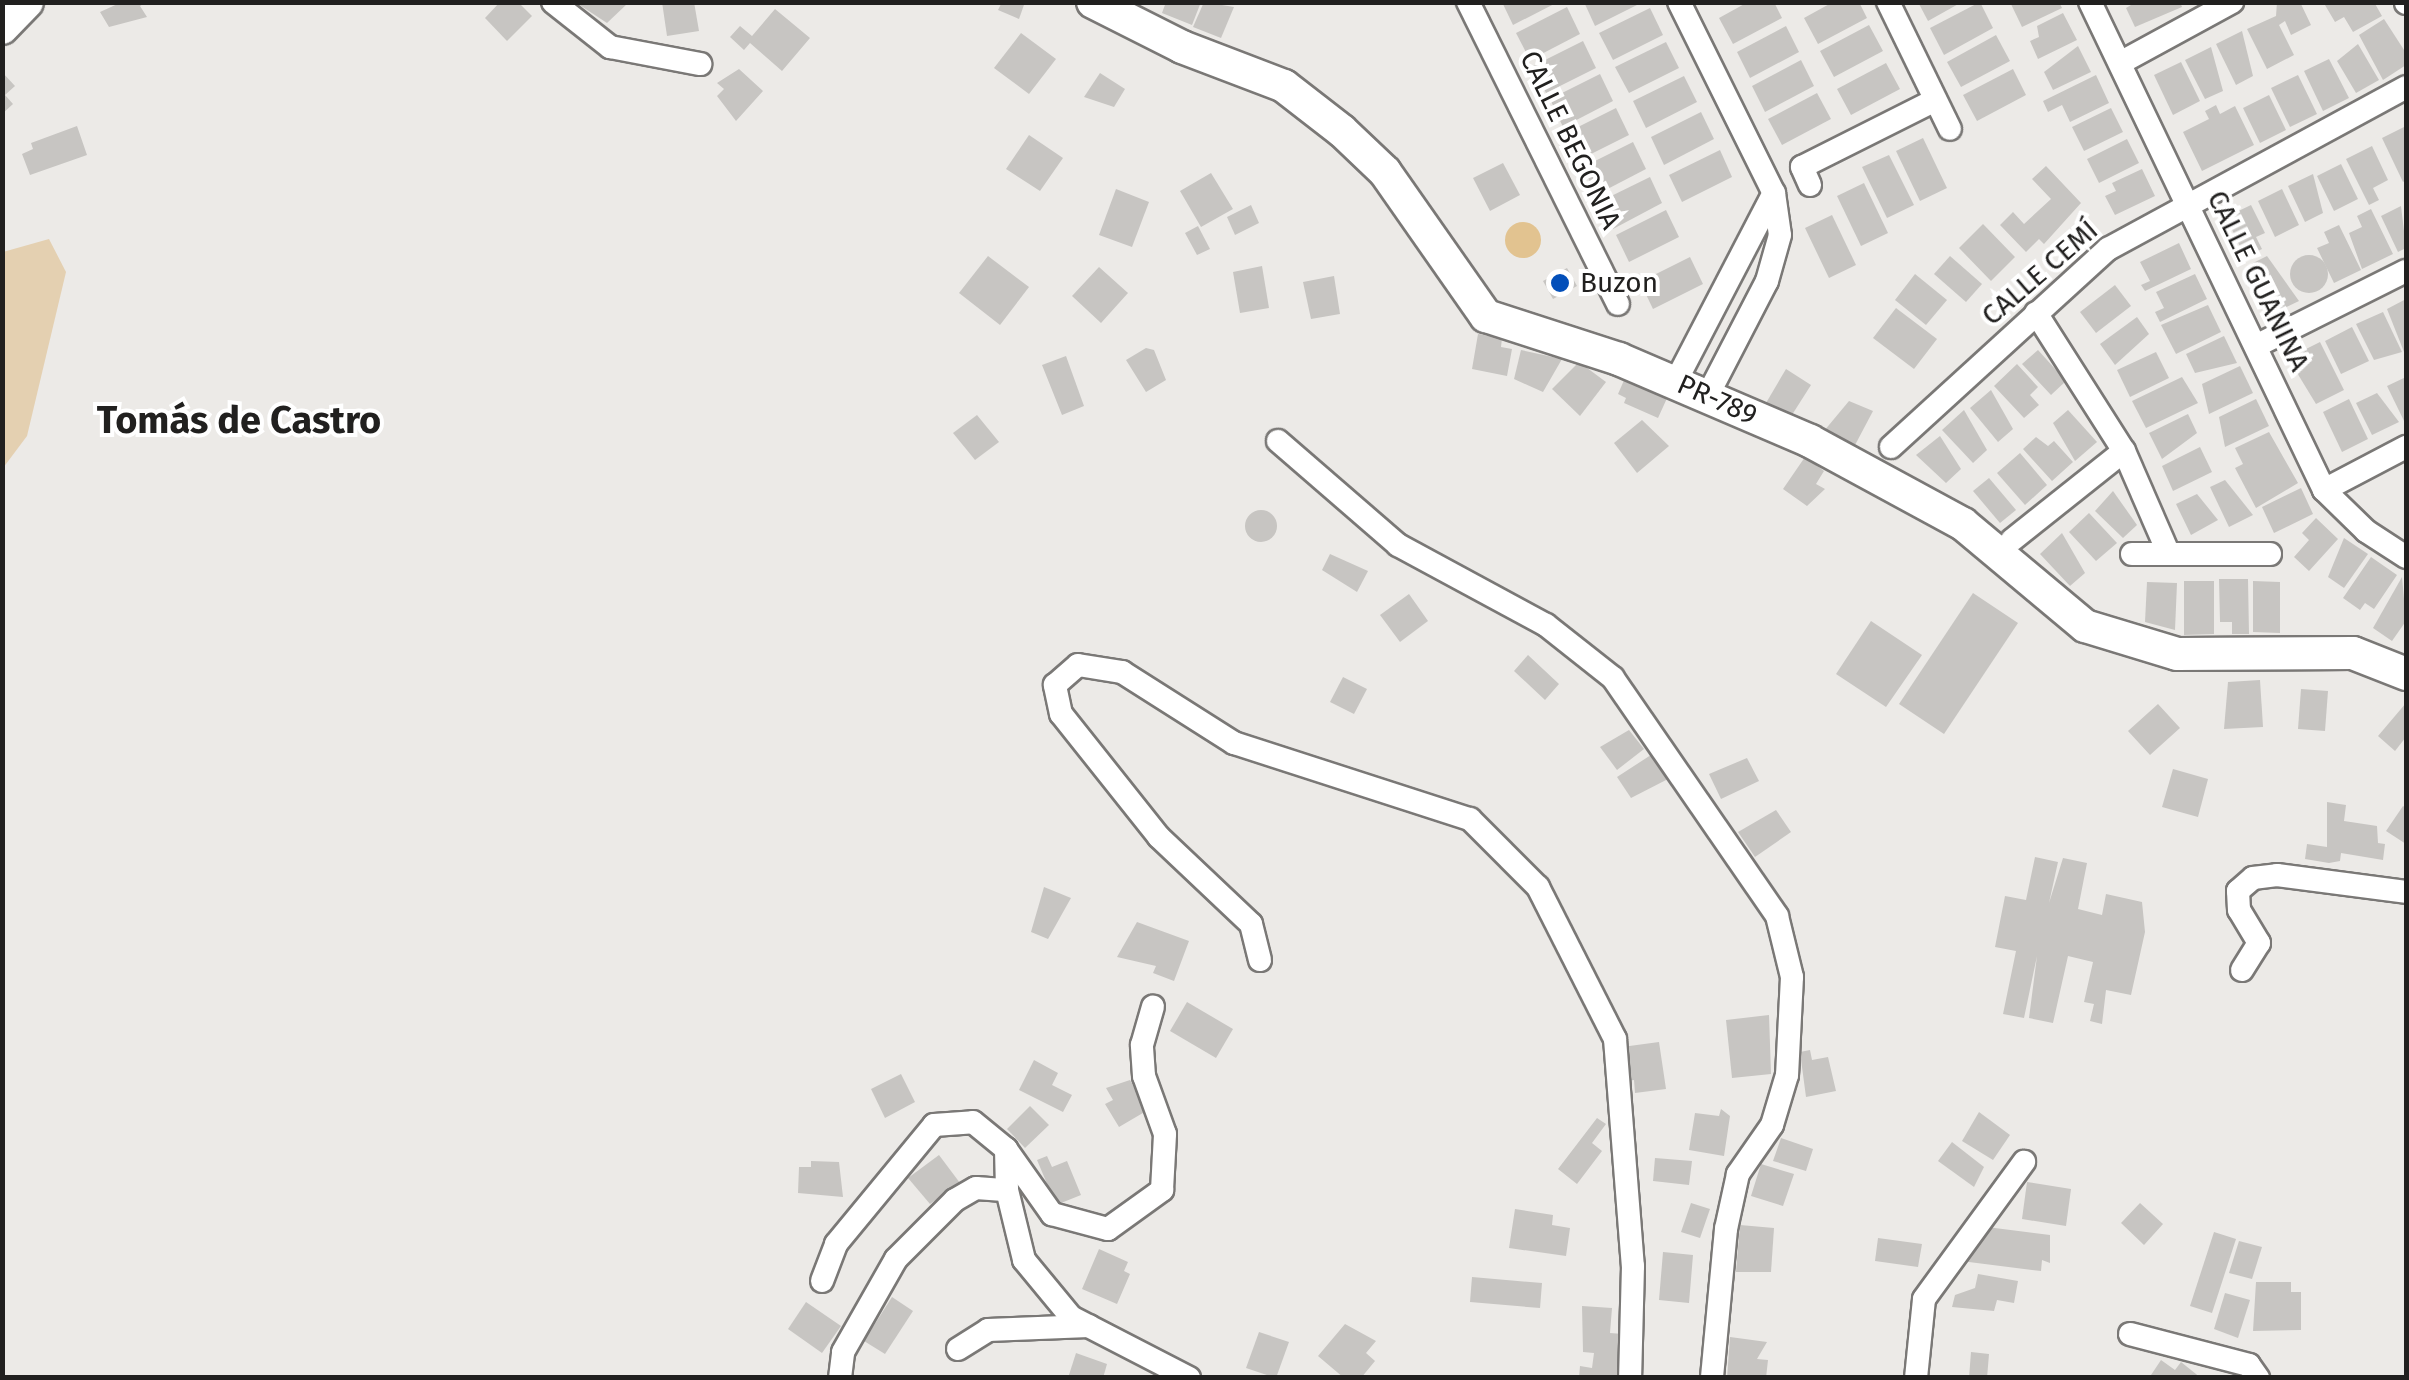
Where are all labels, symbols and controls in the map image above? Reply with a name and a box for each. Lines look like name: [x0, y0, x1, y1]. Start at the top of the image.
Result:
street label: CALLE BEGONIA: [1512, 45, 1628, 235]
street label: CALLE GUANINA: [2200, 185, 2316, 377]
street label: CALLE CEMÍ: [1975, 214, 2105, 332]
place label: Buzon: [1580, 266, 1658, 300]
marker: Buzon: [1549, 272, 1571, 294]
street label: PR-789: [1672, 368, 1762, 432]
district label: Tomás de Castro: [97, 398, 381, 444]

